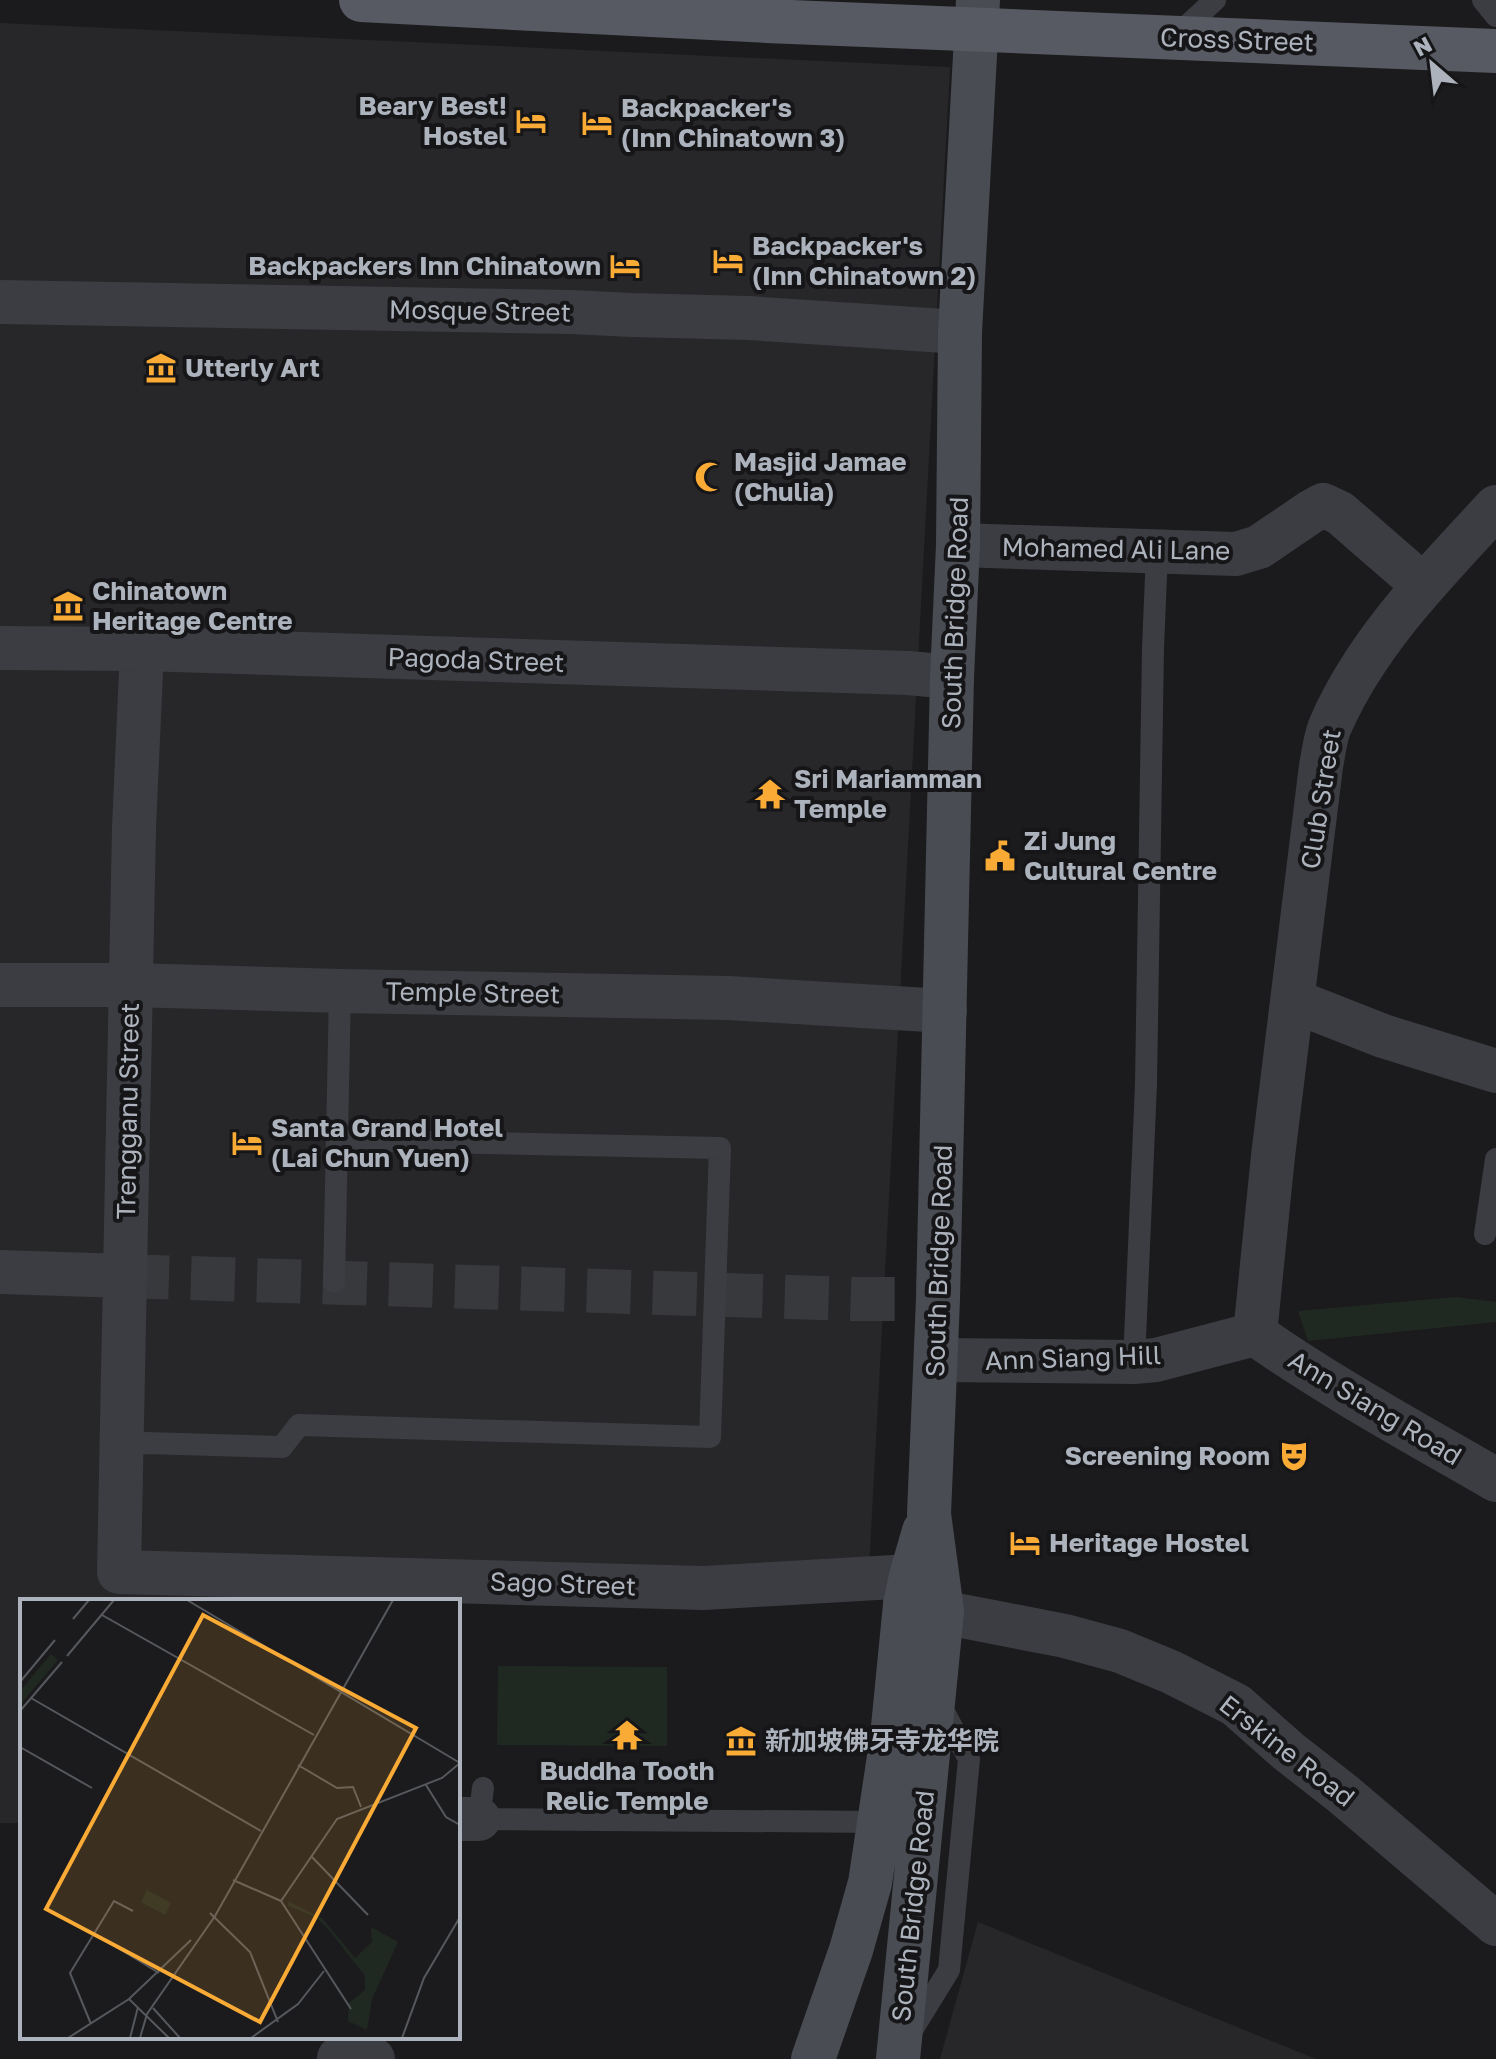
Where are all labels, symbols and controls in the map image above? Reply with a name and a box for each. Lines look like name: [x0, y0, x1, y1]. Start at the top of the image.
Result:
street label: Cross Street: [1159, 21, 1315, 58]
north arrow: [1392, 24, 1472, 104]
text: N: [1409, 30, 1436, 62]
place label: Beary Best! Hostel: [359, 90, 507, 151]
place label: Backpacker's (Inn Chinatown 3): [621, 92, 845, 153]
hotel icon: Beary Best! Hostel: [514, 104, 548, 138]
hotel icon: Backpacker's (Inn Chinatown 3): [580, 106, 614, 140]
place label: Backpacker's (Inn Chinatown 2): [752, 230, 976, 291]
hotel icon: Backpacker's (Inn Chinatown 2): [711, 244, 745, 278]
hotel icon: Backpackers Inn Chinatown: [608, 249, 642, 283]
place label: Backpackers Inn Chinatown: [248, 250, 601, 281]
street label: Mosque Street: [389, 293, 571, 328]
museum icon: Utterly Art: [144, 351, 178, 385]
place label: Utterly Art: [185, 352, 320, 383]
place label: Masjid Jamae (Chulia): [734, 446, 907, 507]
mosque icon: Masjid Jamae (Chulia): [693, 460, 727, 494]
street label: South Bridge Road: [935, 496, 974, 730]
street label: Mohamed Ali Lane: [1001, 531, 1231, 566]
place label: Chinatown Heritage Centre: [92, 575, 293, 636]
museum icon: Chinatown Heritage Centre: [51, 589, 85, 623]
street label: Pagoda Street: [387, 641, 565, 678]
street label: Club Street: [1294, 727, 1347, 871]
place label: Sri Mariamman Temple: [794, 763, 982, 824]
temple icon: Sri Mariamman Temple: [753, 777, 787, 811]
place label: Zi Jung Cultural Centre: [1024, 825, 1217, 886]
public building icon: Zi Jung Cultural Centre: [983, 839, 1017, 873]
street label: Temple Street: [386, 975, 561, 1010]
street label: Trengganu Street: [110, 1002, 145, 1220]
place label: Santa Grand Hotel (Lai Chun Yuen): [271, 1112, 503, 1173]
hotel icon: Santa Grand Hotel (Lai Chun Yuen): [230, 1126, 264, 1160]
street label: South Bridge Road: [919, 1144, 958, 1378]
street label: Ann Siang Hill: [984, 1339, 1161, 1376]
street label: Ann Siang Road: [1283, 1344, 1467, 1471]
theatre icon: Screening Room: [1277, 1439, 1311, 1473]
place label: Screening Room: [1065, 1440, 1270, 1471]
hotel icon: Heritage Hostel: [1008, 1526, 1042, 1560]
place label: Heritage Hostel: [1049, 1527, 1249, 1558]
street label: Sago Street: [489, 1565, 637, 1602]
inset map: [20, 1599, 460, 2039]
street label: Erskine Road: [1214, 1688, 1361, 1813]
temple icon: Buddha Tooth Relic Temple: [610, 1718, 644, 1752]
museum icon: 新加坡佛牙寺龙华院: [724, 1724, 758, 1758]
place label: 新加坡佛牙寺龙华院: [765, 1725, 999, 1756]
place label: Buddha Tooth Relic Temple: [539, 1755, 715, 1816]
street label: South Bridge Road: [885, 1789, 940, 2023]

